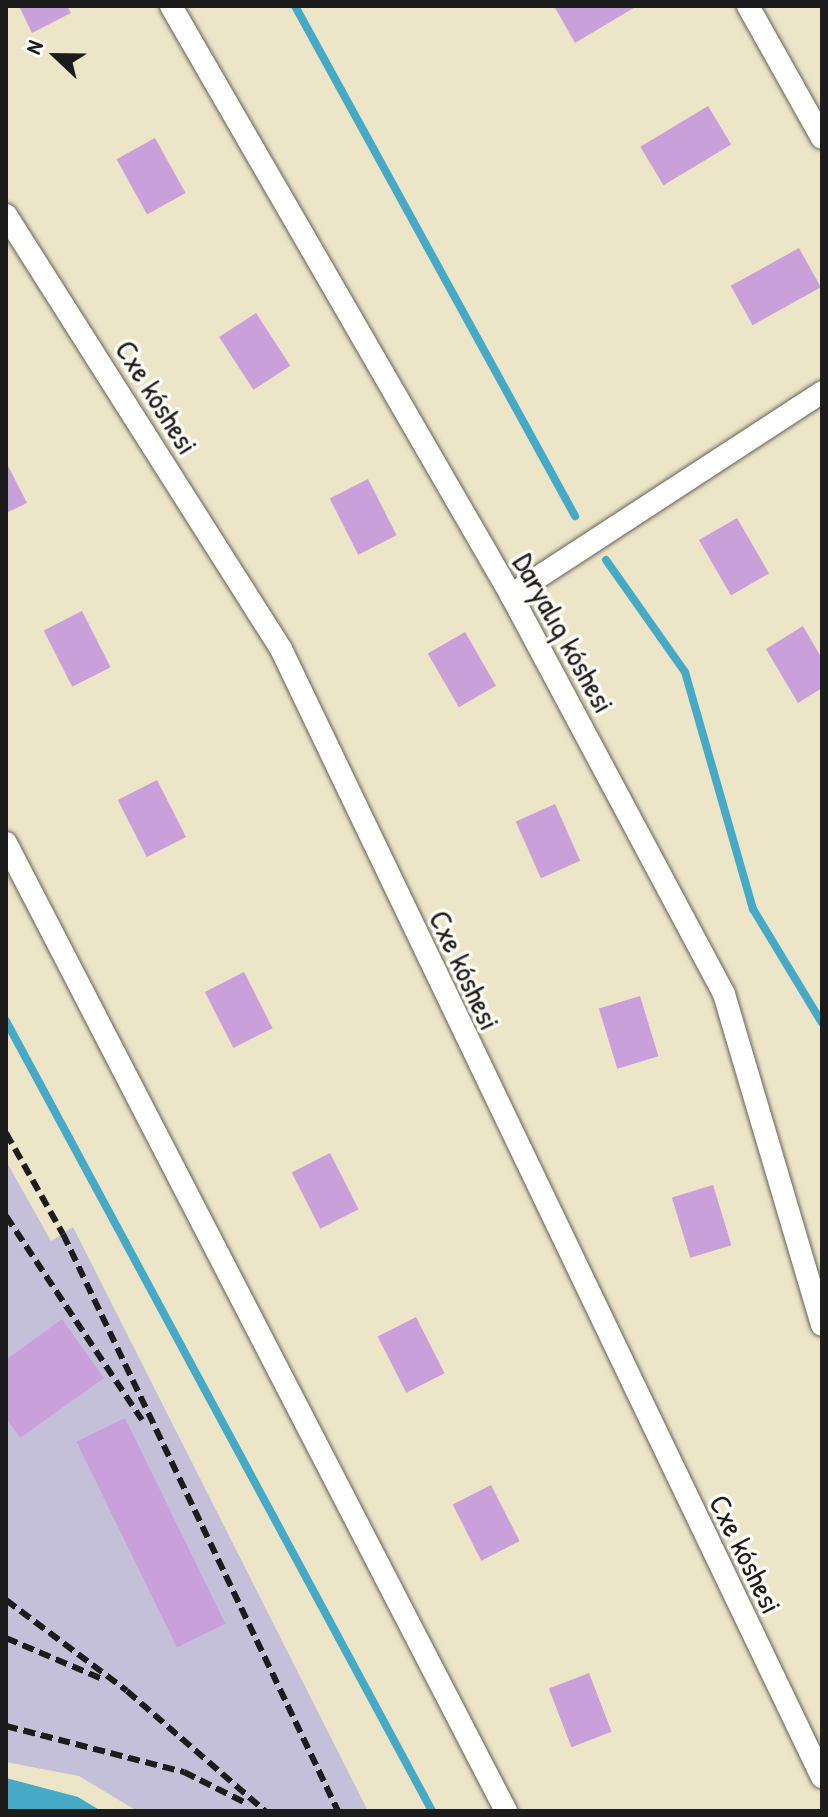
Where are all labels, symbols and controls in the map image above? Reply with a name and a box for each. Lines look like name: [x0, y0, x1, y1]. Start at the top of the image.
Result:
north arrow: [16, 16, 96, 96]
text: N: [18, 36, 50, 58]
street label: Cxe kóshesi: [108, 333, 206, 461]
street label: Daryalıq kóshesi: [505, 547, 623, 719]
street label: Cxe kóshesi: [422, 905, 508, 1035]
street label: Cxe kóshesi: [702, 1489, 790, 1619]

